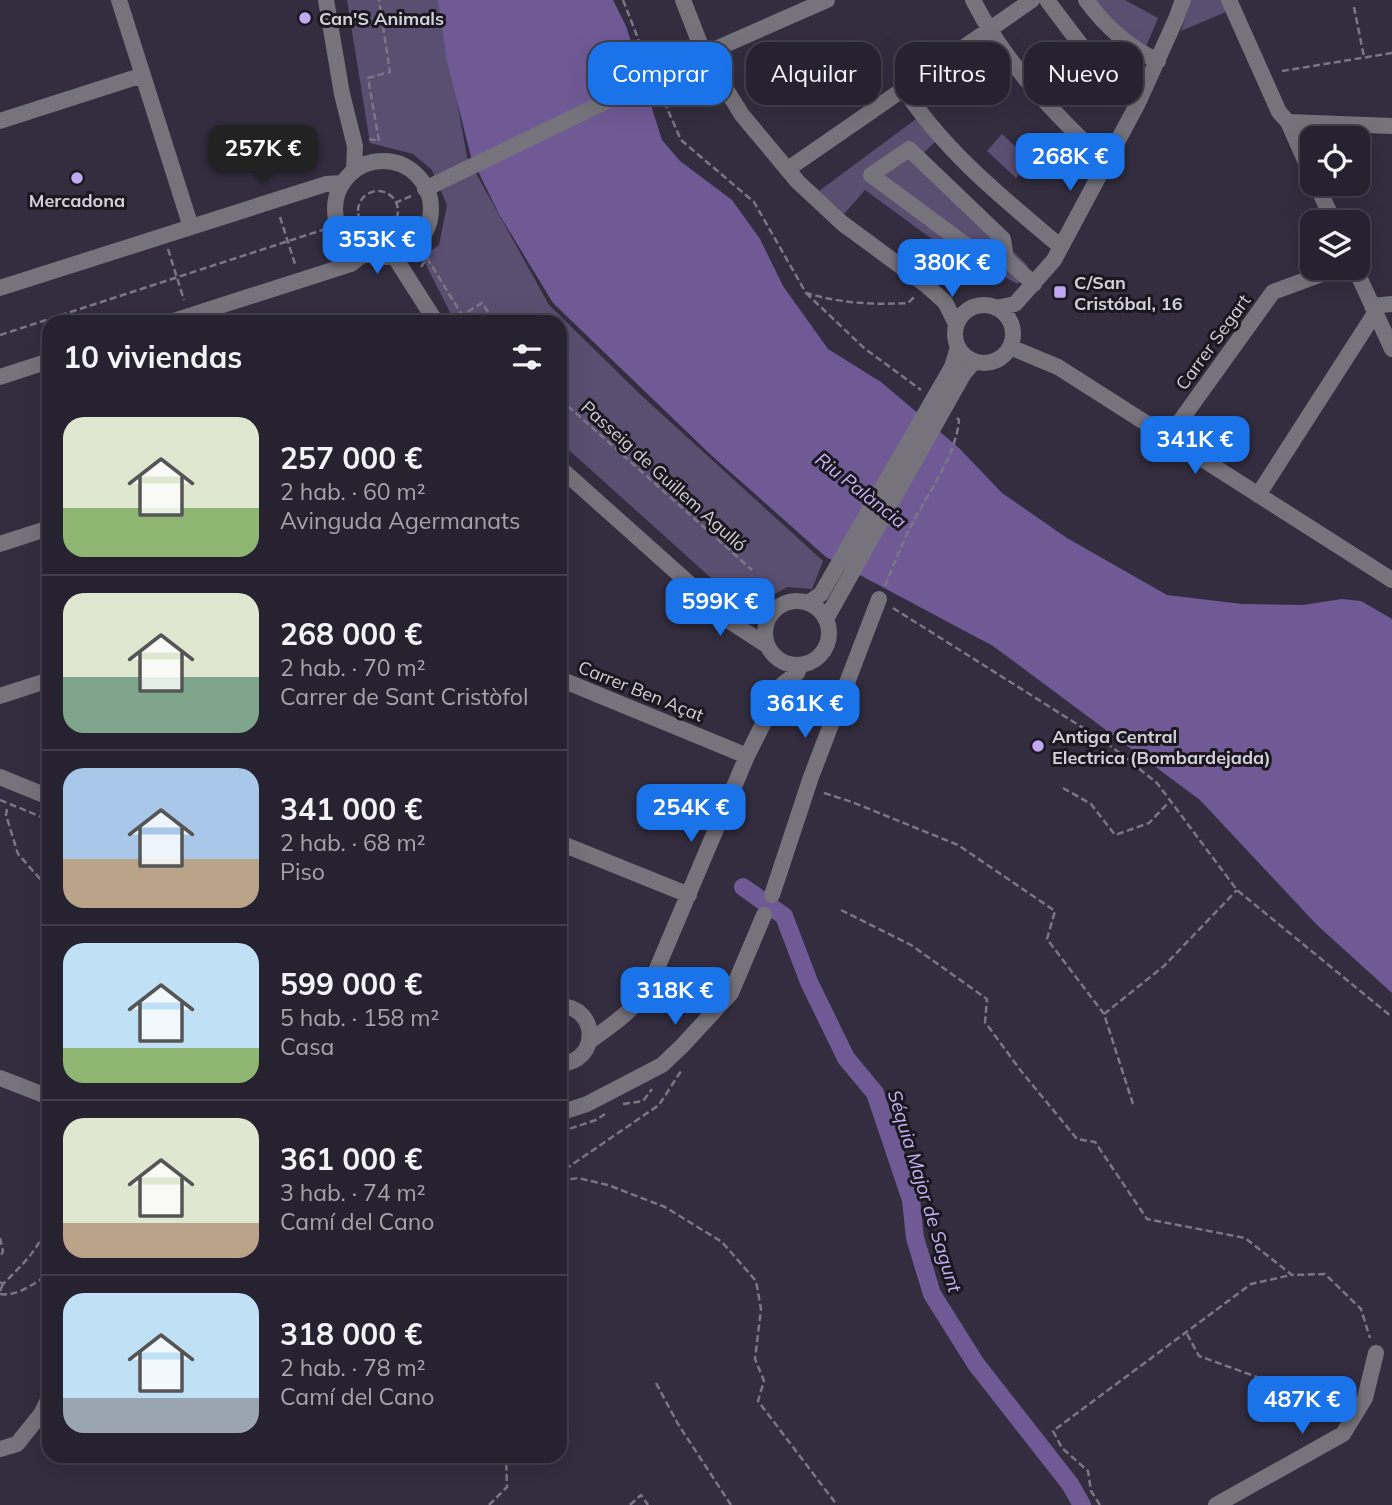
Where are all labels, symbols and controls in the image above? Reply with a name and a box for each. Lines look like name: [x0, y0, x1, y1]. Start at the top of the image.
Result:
place label: Can'S Animals: [319, 7, 444, 30]
marker: Can'S Animals: [297, 10, 313, 26]
chip: Comprar: [588, 42, 732, 105]
chip: Alquilar: [746, 42, 881, 105]
chip: Filtros: [895, 42, 1010, 105]
chip: Nuevo: [1024, 42, 1143, 105]
pin: 257K €: [206, 125, 320, 185]
map controls: [1300, 126, 1370, 280]
button: locate: [1300, 126, 1370, 196]
text: 257K €: [225, 133, 301, 162]
pin: 268K €: [1013, 134, 1127, 193]
text: 268K €: [1032, 141, 1108, 170]
marker: Mercadona: [69, 170, 85, 186]
place label: Mercadona: [29, 189, 125, 212]
button: layers: [1300, 210, 1370, 280]
pin: 353K €: [320, 216, 434, 276]
text: 353K €: [339, 224, 415, 253]
pin: 380K €: [895, 240, 1009, 299]
text: 380K €: [914, 247, 990, 276]
place label: C/San Cristóbal, 16: [1074, 271, 1183, 315]
marker: C/San Cristóbal, 16: [1052, 284, 1068, 300]
street label: Carrer Segart: [1171, 290, 1255, 394]
text: 10 viviendas: [63, 338, 242, 376]
icon: filters: [508, 338, 546, 376]
street label: Passeig de Guillem Agulló: [576, 396, 752, 556]
pin: 341K €: [1138, 416, 1252, 476]
text: 341K €: [1157, 424, 1233, 453]
text: 257 000 €: [280, 439, 422, 477]
icon: home: [119, 445, 203, 529]
water label: Riu Palància: [811, 447, 911, 533]
text: 2 hab. · 60 m²: [280, 477, 425, 506]
text: Avinguda Agermanats: [280, 506, 520, 535]
pin: 599K €: [663, 578, 777, 638]
text: 599K €: [682, 586, 758, 615]
text: 268 000 €: [280, 615, 422, 653]
icon: home: [119, 621, 203, 705]
text: 2 hab. · 70 m²: [280, 653, 425, 682]
street label: Carrer Ben Açat: [575, 655, 707, 727]
pin: 361K €: [748, 680, 862, 740]
text: Carrer de Sant Cristòfol: [280, 682, 528, 711]
text: 361K €: [767, 688, 843, 717]
place label: Antiga Central Electrica (Bombardejada): [1052, 725, 1271, 769]
marker: Antiga Central Electrica (Bombardejada): [1030, 738, 1046, 754]
pin: 254K €: [634, 784, 748, 844]
text: 341 000 €: [280, 790, 422, 828]
text: 254K €: [653, 792, 729, 821]
icon: home: [119, 796, 203, 880]
text: 2 hab. · 68 m²: [280, 828, 425, 857]
text: Piso: [280, 857, 325, 886]
text: 599 000 €: [280, 965, 422, 1003]
pin: 318K €: [618, 968, 732, 1027]
icon: home: [119, 971, 203, 1055]
text: 318K €: [637, 975, 713, 1004]
text: 5 hab. · 158 m²: [280, 1003, 439, 1032]
text: Casa: [280, 1032, 334, 1061]
water label: Séquia Major de Sagunt: [883, 1087, 968, 1296]
text: 361 000 €: [280, 1140, 422, 1178]
icon: home: [119, 1146, 203, 1230]
text: 3 hab. · 74 m²: [280, 1178, 425, 1207]
text: Camí del Cano: [280, 1207, 434, 1236]
text: 318 000 €: [280, 1315, 422, 1353]
icon: home: [119, 1321, 203, 1405]
text: 2 hab. · 78 m²: [280, 1353, 425, 1382]
pin: 487K €: [1245, 1376, 1359, 1436]
text: Camí del Cano: [280, 1382, 434, 1411]
text: 487K €: [1264, 1384, 1340, 1413]

